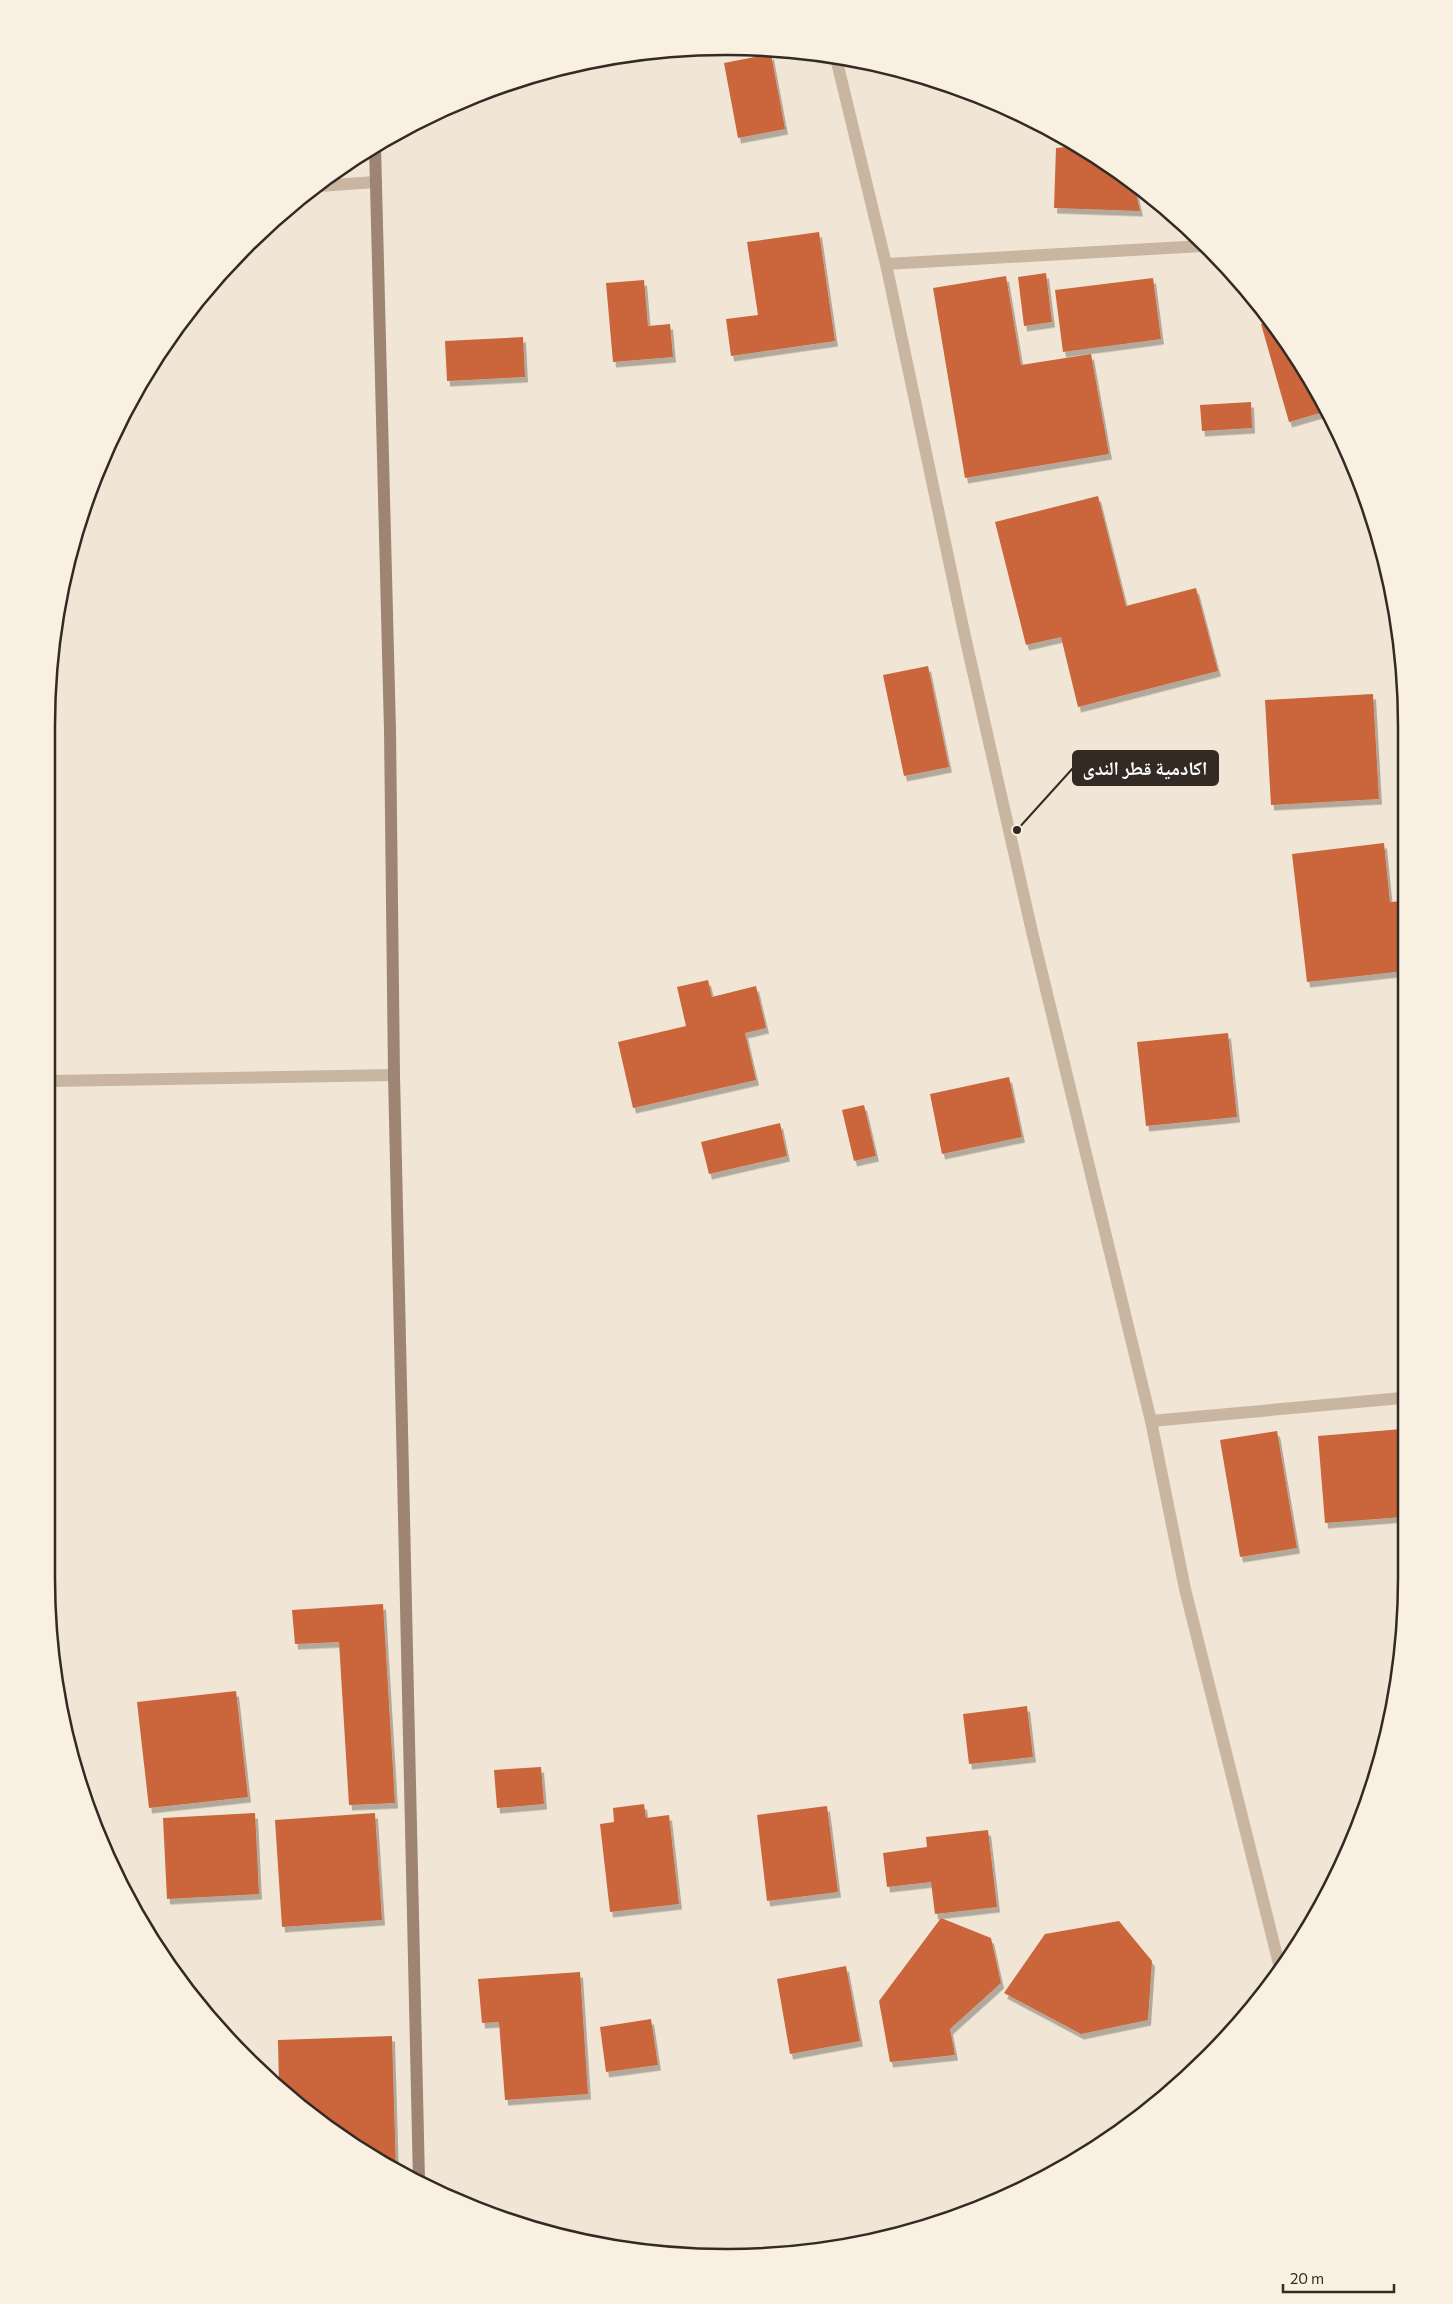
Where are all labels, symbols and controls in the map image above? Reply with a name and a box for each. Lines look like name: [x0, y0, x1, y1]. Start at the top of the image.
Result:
callout: اكادمية قطر الندى: [1073, 751, 1218, 785]
text: اكادمية قطر الندى: [1083, 756, 1207, 780]
scale bar: [1283, 2262, 1394, 2294]
text: 20 m: [1290, 2269, 1324, 2287]

